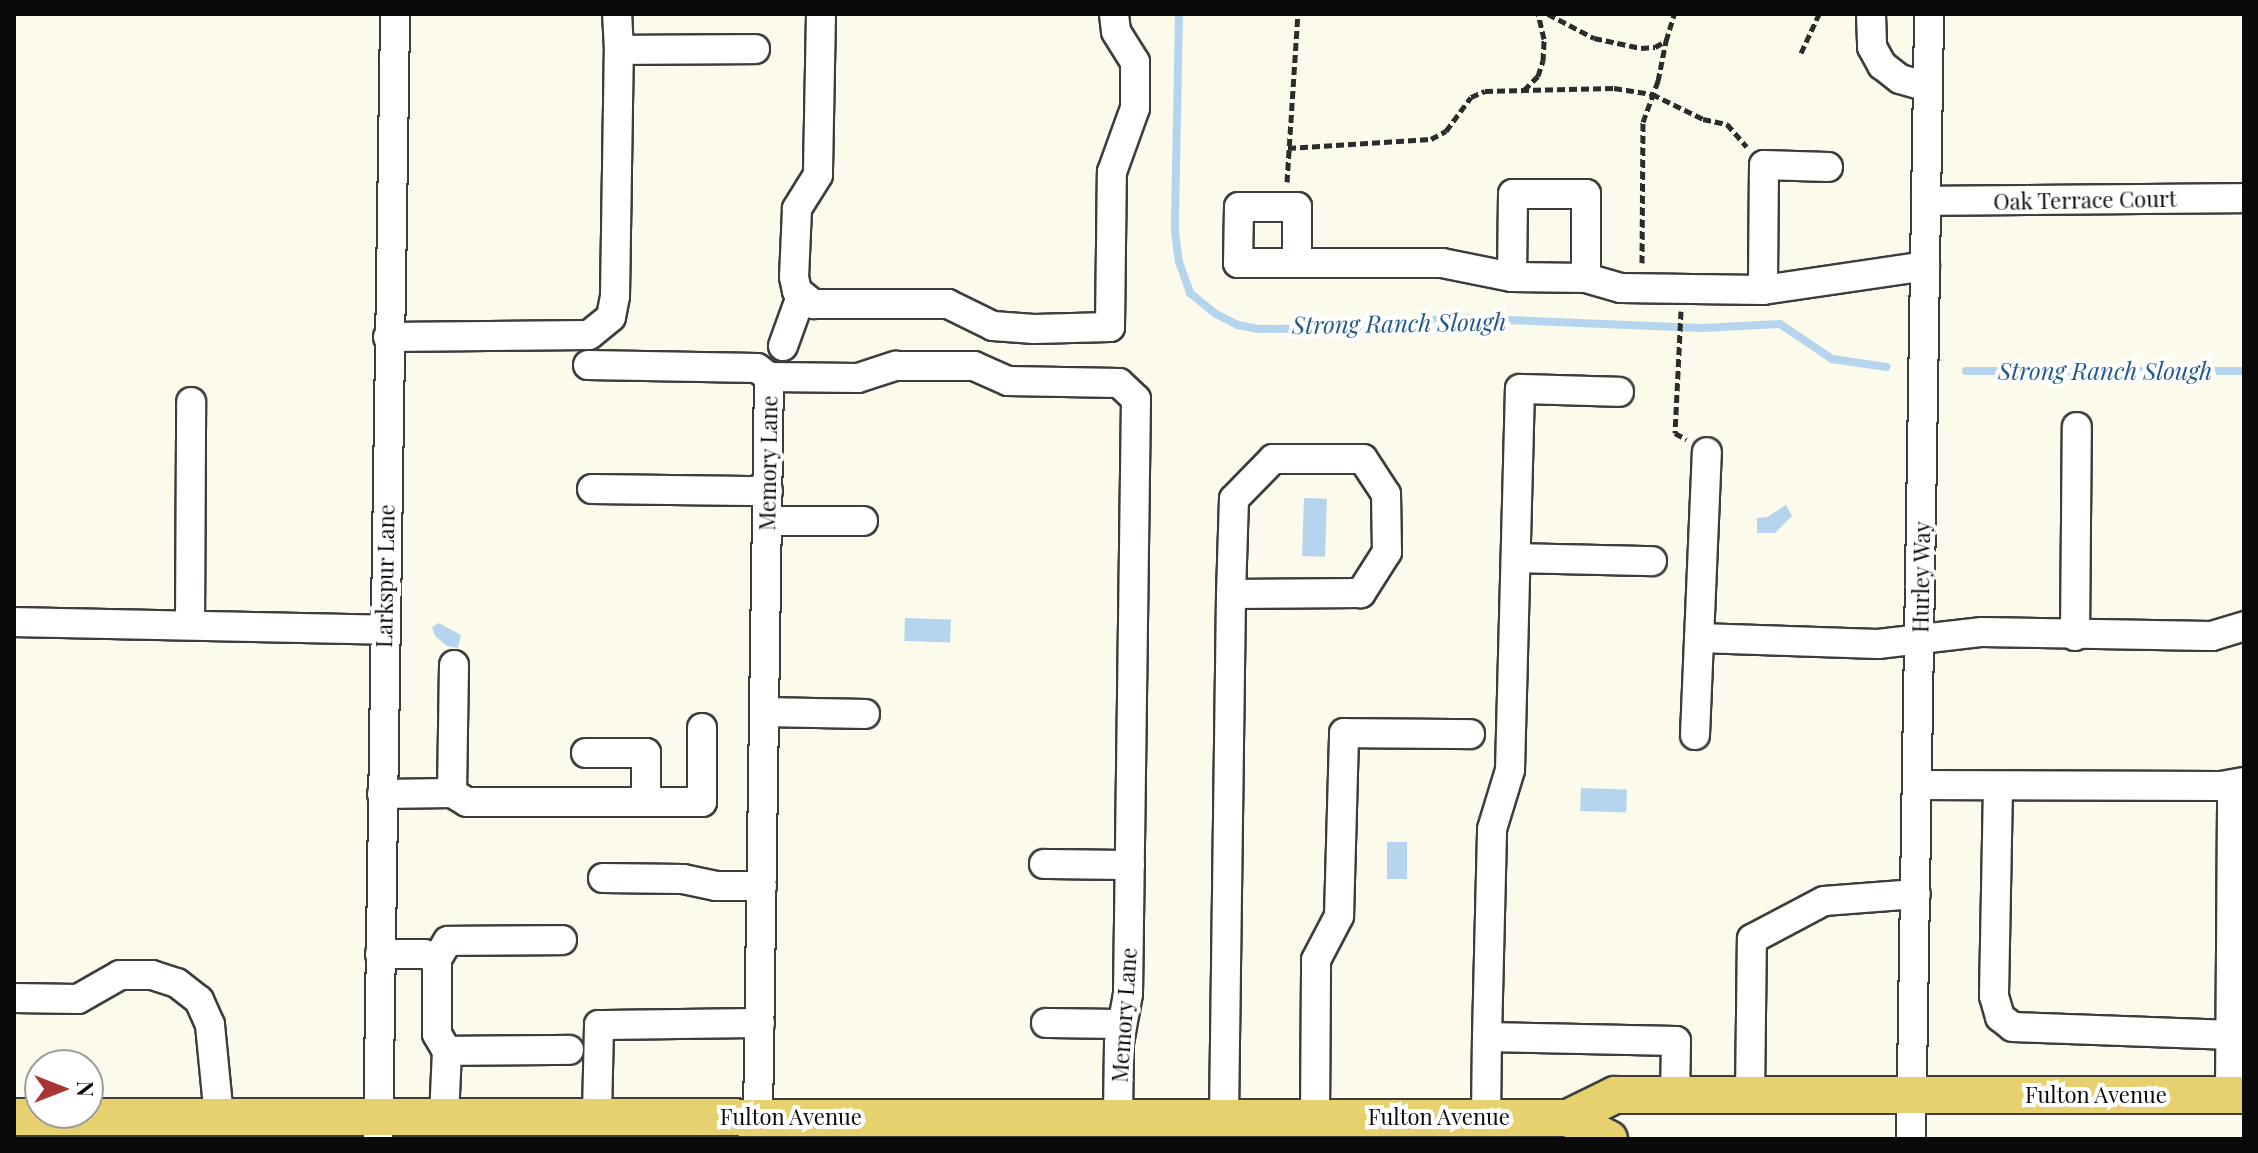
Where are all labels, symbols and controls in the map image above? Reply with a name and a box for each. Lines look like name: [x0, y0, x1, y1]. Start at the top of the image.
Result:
street label: Oak Terrace Court: [1993, 185, 2177, 215]
water label: Strong Ranch Slough: [1292, 307, 1506, 339]
water label: Strong Ranch Slough: [1998, 357, 2212, 385]
street label: Memory Lane: [754, 395, 782, 531]
street label: Larkspur Lane: [371, 504, 399, 648]
street label: Hurley Way: [1907, 520, 1935, 634]
street label: Memory Lane: [1106, 946, 1142, 1084]
north arrow: [24, 1049, 104, 1129]
text: N: [71, 1081, 101, 1097]
street label: Fulton Avenue: [2025, 1082, 2167, 1108]
street label: Fulton Avenue: [720, 1104, 862, 1130]
street label: Fulton Avenue: [1368, 1104, 1510, 1130]

